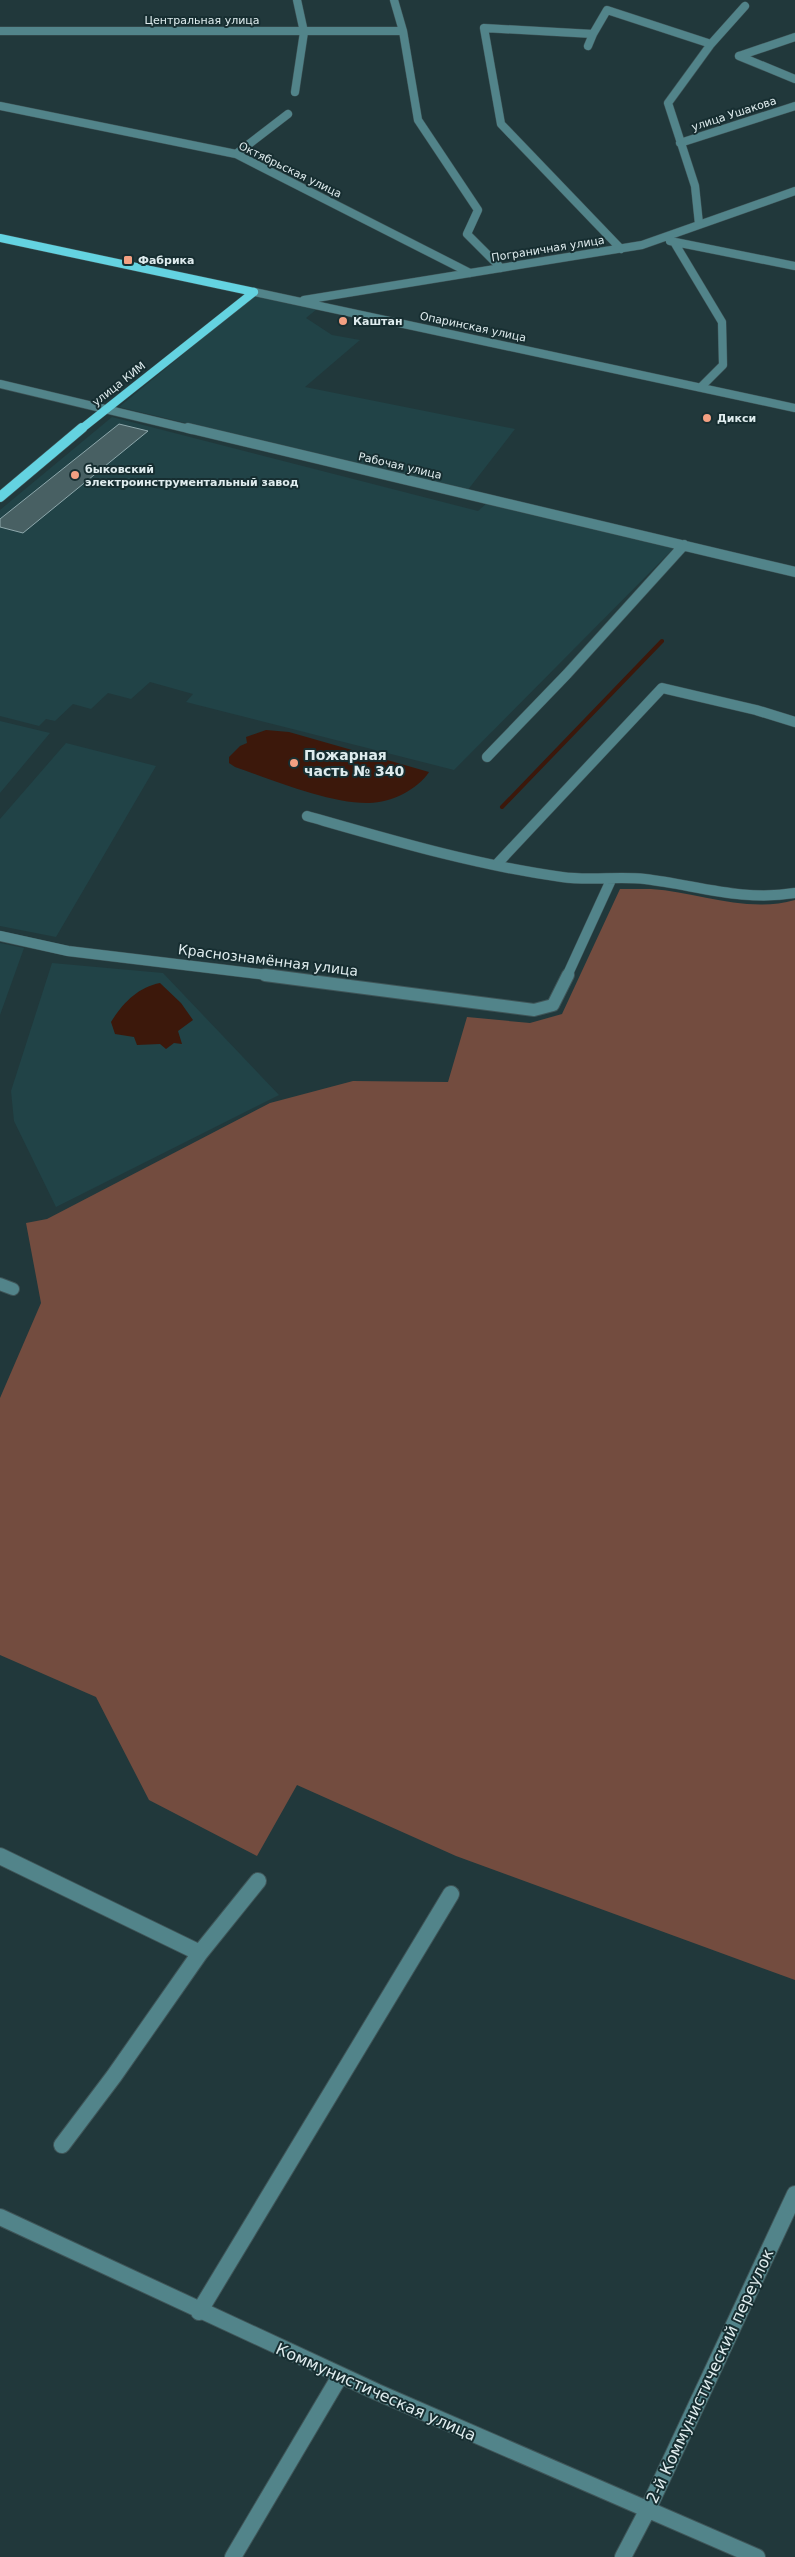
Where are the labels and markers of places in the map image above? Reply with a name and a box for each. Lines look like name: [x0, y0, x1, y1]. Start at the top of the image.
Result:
marker: Фабрика: [122, 254, 134, 266]
place label: Фабрика: [138, 254, 194, 267]
marker: Каштан: [337, 315, 349, 327]
place label: Каштан: [353, 315, 403, 328]
marker: Дикси: [701, 412, 713, 424]
place label: Дикси: [717, 412, 756, 425]
place label: быковский электроинструментальный завод: [85, 463, 299, 489]
marker: быковский электроинструментальный завод: [69, 469, 81, 481]
place label: Пожарная часть № 340: [304, 747, 404, 779]
marker: Пожарная часть № 340: [288, 757, 300, 769]

